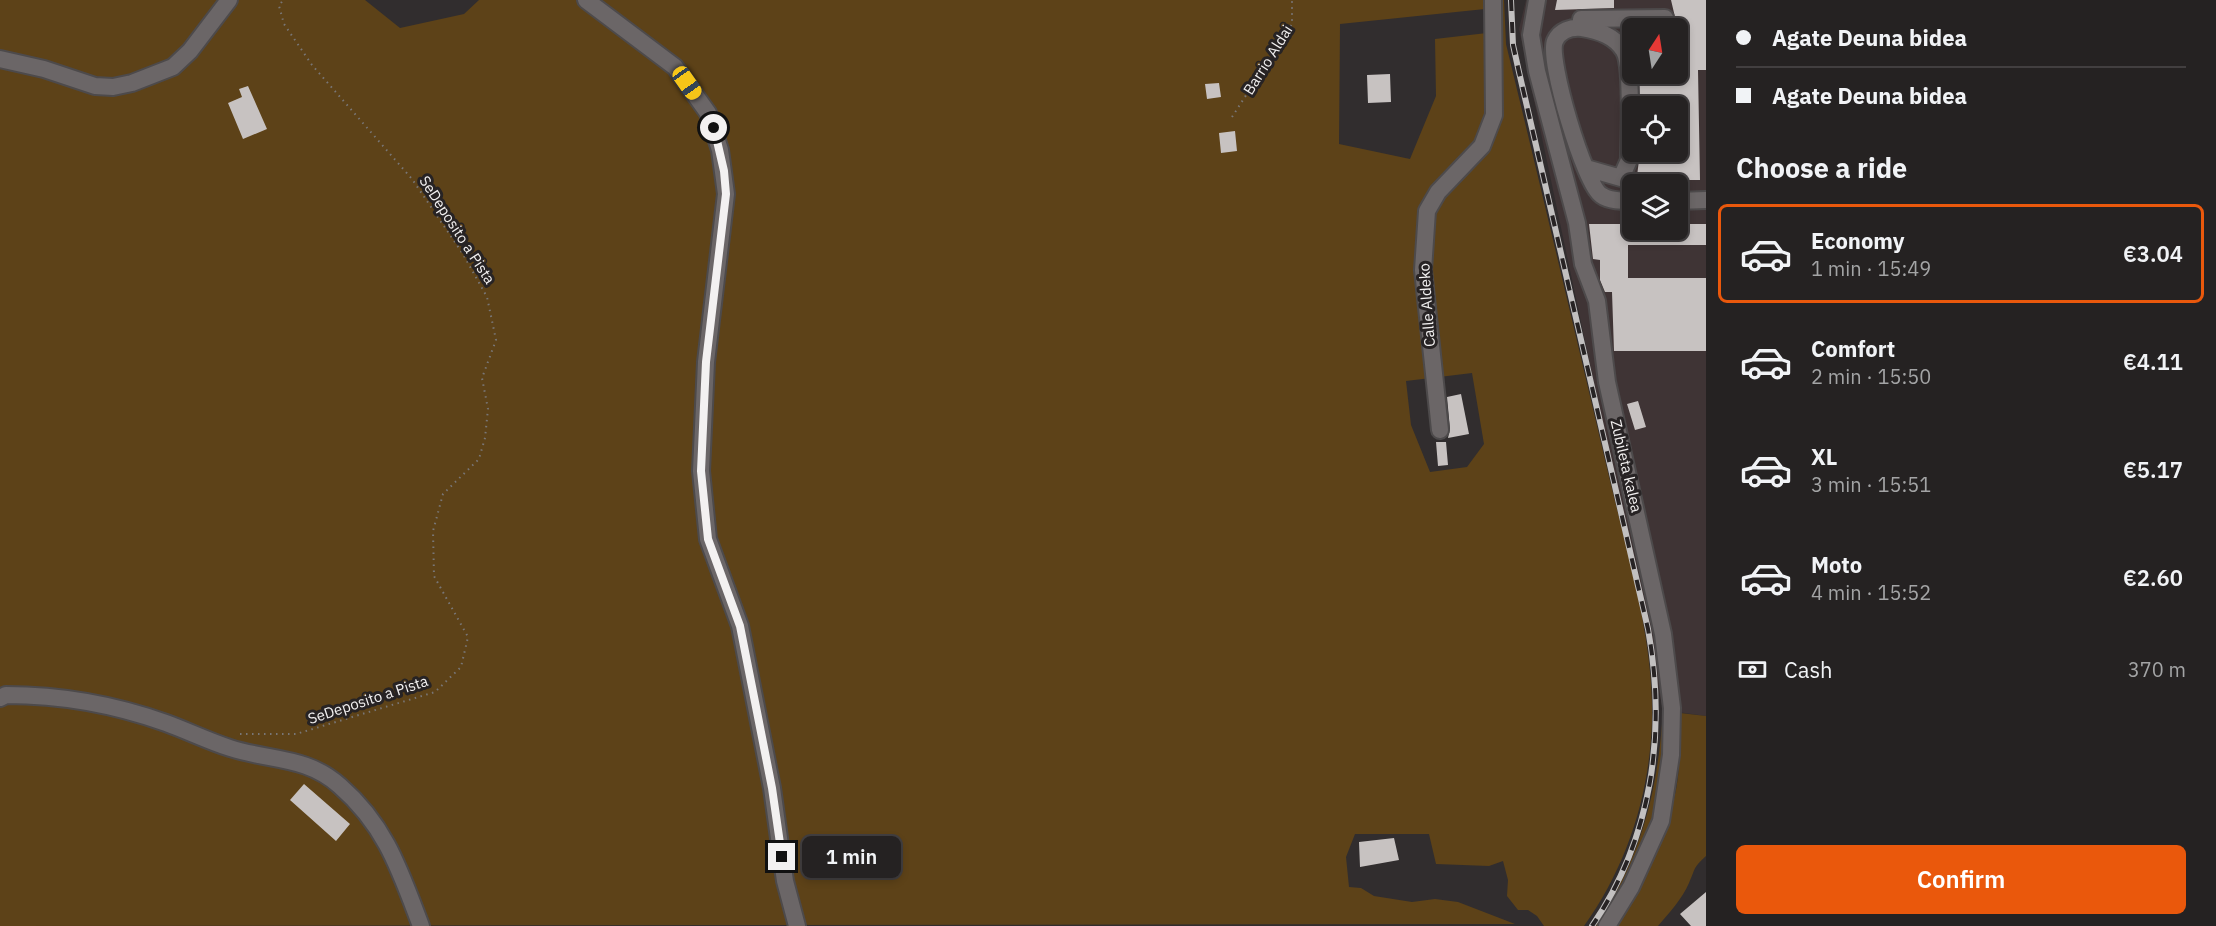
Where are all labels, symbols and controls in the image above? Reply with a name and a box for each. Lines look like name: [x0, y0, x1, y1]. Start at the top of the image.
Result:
north arrow: [1622, 18, 1688, 84]
map controls: [1622, 18, 1688, 240]
street label: Barrio Aldai: [1239, 21, 1296, 98]
text: Agate Deuna bidea: [1772, 23, 1967, 52]
car: [669, 63, 705, 103]
text: Agate Deuna bidea: [1772, 81, 1967, 110]
button: locate: [1622, 96, 1688, 162]
route start: [700, 114, 727, 141]
text: Choose a ride: [1736, 150, 1907, 185]
street label: SeDeposito a Pista: [415, 172, 500, 287]
button: layers: [1622, 174, 1688, 240]
text: Economy: [1811, 226, 1905, 255]
icon: car: [1739, 227, 1793, 281]
text: €3.04: [2123, 239, 2183, 268]
text: 1 min · 15:49: [1811, 255, 1931, 282]
street label: Calle Aldeko: [1414, 263, 1439, 348]
text: Comfort: [1811, 334, 1895, 363]
icon: car: [1739, 335, 1793, 389]
text: €4.11: [2123, 347, 2183, 376]
text: 2 min · 15:50: [1811, 363, 1931, 390]
street label: Zubileta kalea: [1607, 418, 1646, 514]
text: XL: [1811, 442, 1837, 471]
icon: car: [1739, 443, 1793, 497]
text: €5.17: [2123, 455, 2183, 484]
text: 3 min · 15:51: [1811, 471, 1931, 498]
text: Moto: [1811, 550, 1862, 579]
icon: car: [1739, 551, 1793, 605]
text: €2.60: [2123, 563, 2183, 592]
text: 4 min · 15:52: [1811, 579, 1931, 606]
icon: cash: [1736, 653, 1769, 686]
text: Cash: [1784, 655, 1833, 684]
text: 370 m: [2128, 656, 2186, 683]
street label: SeDeposito a Pista: [305, 671, 430, 728]
callout: 1 min: [803, 836, 902, 878]
route end: [768, 843, 795, 870]
text: 1 min: [826, 843, 877, 870]
button: Confirm: [1736, 845, 2186, 914]

